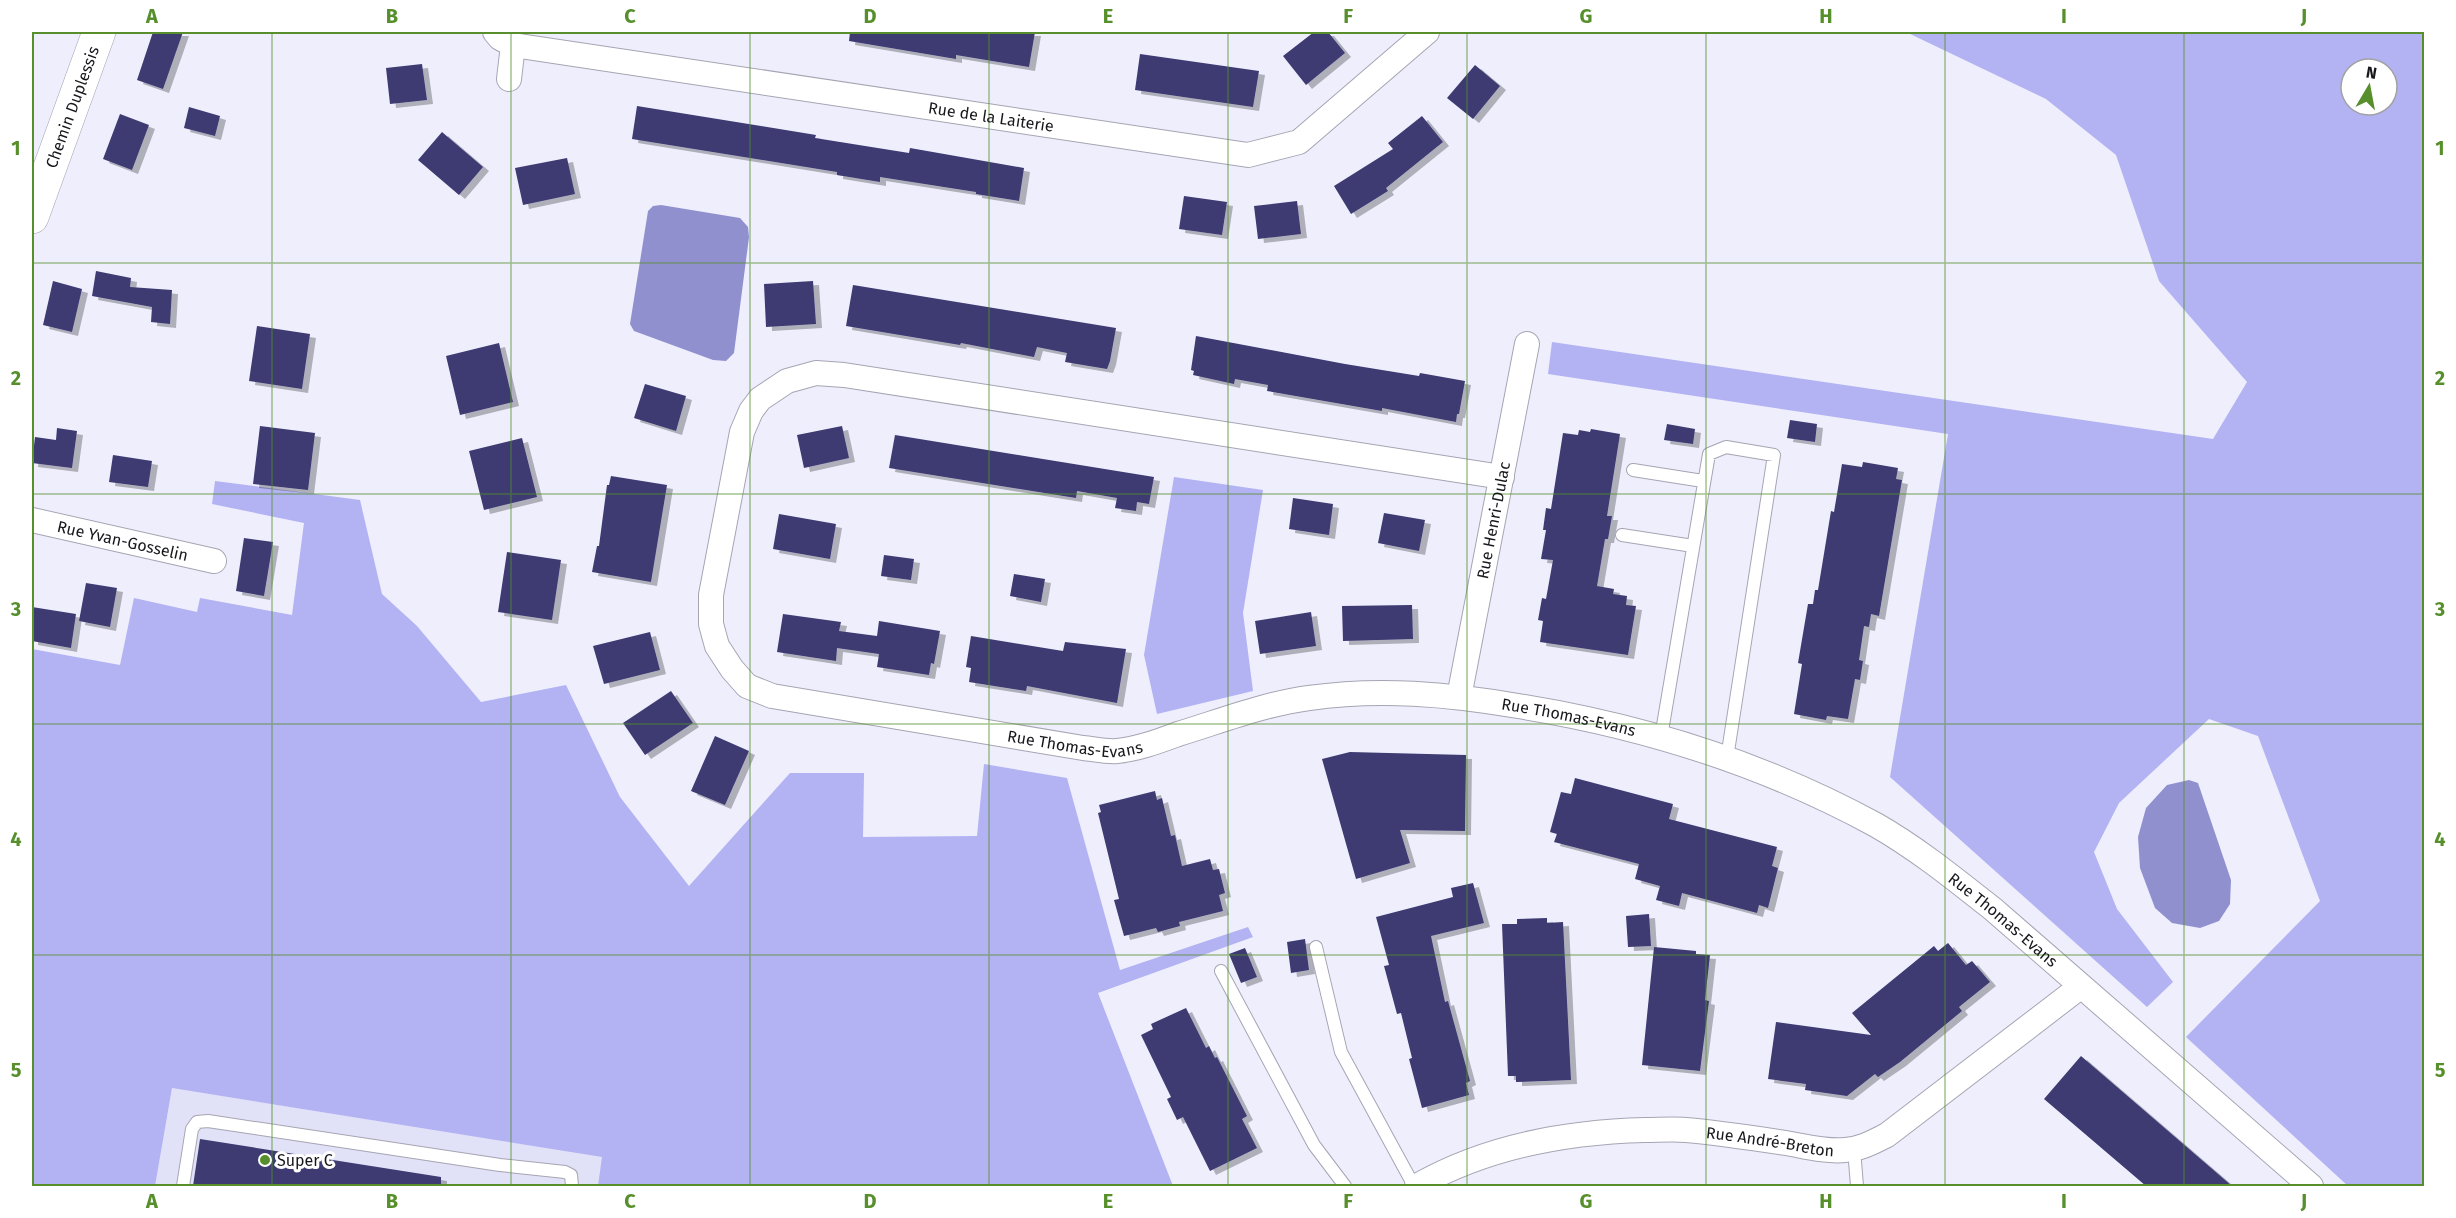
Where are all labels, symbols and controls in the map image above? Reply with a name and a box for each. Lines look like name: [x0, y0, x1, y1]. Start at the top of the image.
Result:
text: A: [145, 4, 159, 28]
text: B: [386, 4, 398, 28]
text: C: [624, 4, 636, 28]
text: D: [863, 4, 877, 28]
text: E: [1103, 4, 1113, 28]
text: F: [1343, 4, 1353, 28]
text: G: [1580, 4, 1592, 28]
text: H: [1819, 4, 1833, 28]
text: I: [2061, 4, 2067, 28]
text: J: [2300, 4, 2307, 28]
street label: Chemin Duplessis: [41, 44, 103, 170]
north arrow: [2339, 57, 2399, 117]
text: N: [2365, 62, 2378, 83]
street label: Rue de la Laiterie: [927, 98, 1055, 135]
text: 1: [11, 136, 21, 160]
text: 1: [2435, 136, 2445, 160]
text: 2: [11, 366, 21, 390]
text: 2: [2435, 366, 2445, 390]
street label: Rue Henri-Dulac: [1472, 460, 1514, 580]
street label: Rue Yvan-Gosselin: [55, 516, 190, 564]
text: 3: [10, 597, 21, 621]
text: 3: [2434, 597, 2445, 621]
street label: Rue Thomas-Evans: [1500, 694, 1638, 740]
street label: Rue Thomas-Evans: [1006, 726, 1145, 761]
text: 4: [10, 827, 22, 851]
text: 4: [2434, 827, 2446, 851]
street label: Rue Thomas-Evans: [1945, 869, 2062, 971]
text: 5: [11, 1058, 22, 1082]
text: 5: [2435, 1058, 2446, 1082]
street label: Rue André-Breton: [1705, 1123, 1835, 1160]
place label: Super C: [277, 1151, 333, 1170]
marker: Super C: [258, 1153, 272, 1167]
text: A: [145, 1189, 159, 1213]
text: B: [386, 1189, 398, 1213]
text: C: [624, 1189, 636, 1213]
text: D: [863, 1189, 877, 1213]
text: E: [1103, 1189, 1113, 1213]
text: F: [1343, 1189, 1353, 1213]
text: G: [1580, 1189, 1592, 1213]
text: H: [1819, 1189, 1833, 1213]
text: I: [2061, 1189, 2067, 1213]
text: J: [2300, 1189, 2307, 1213]

